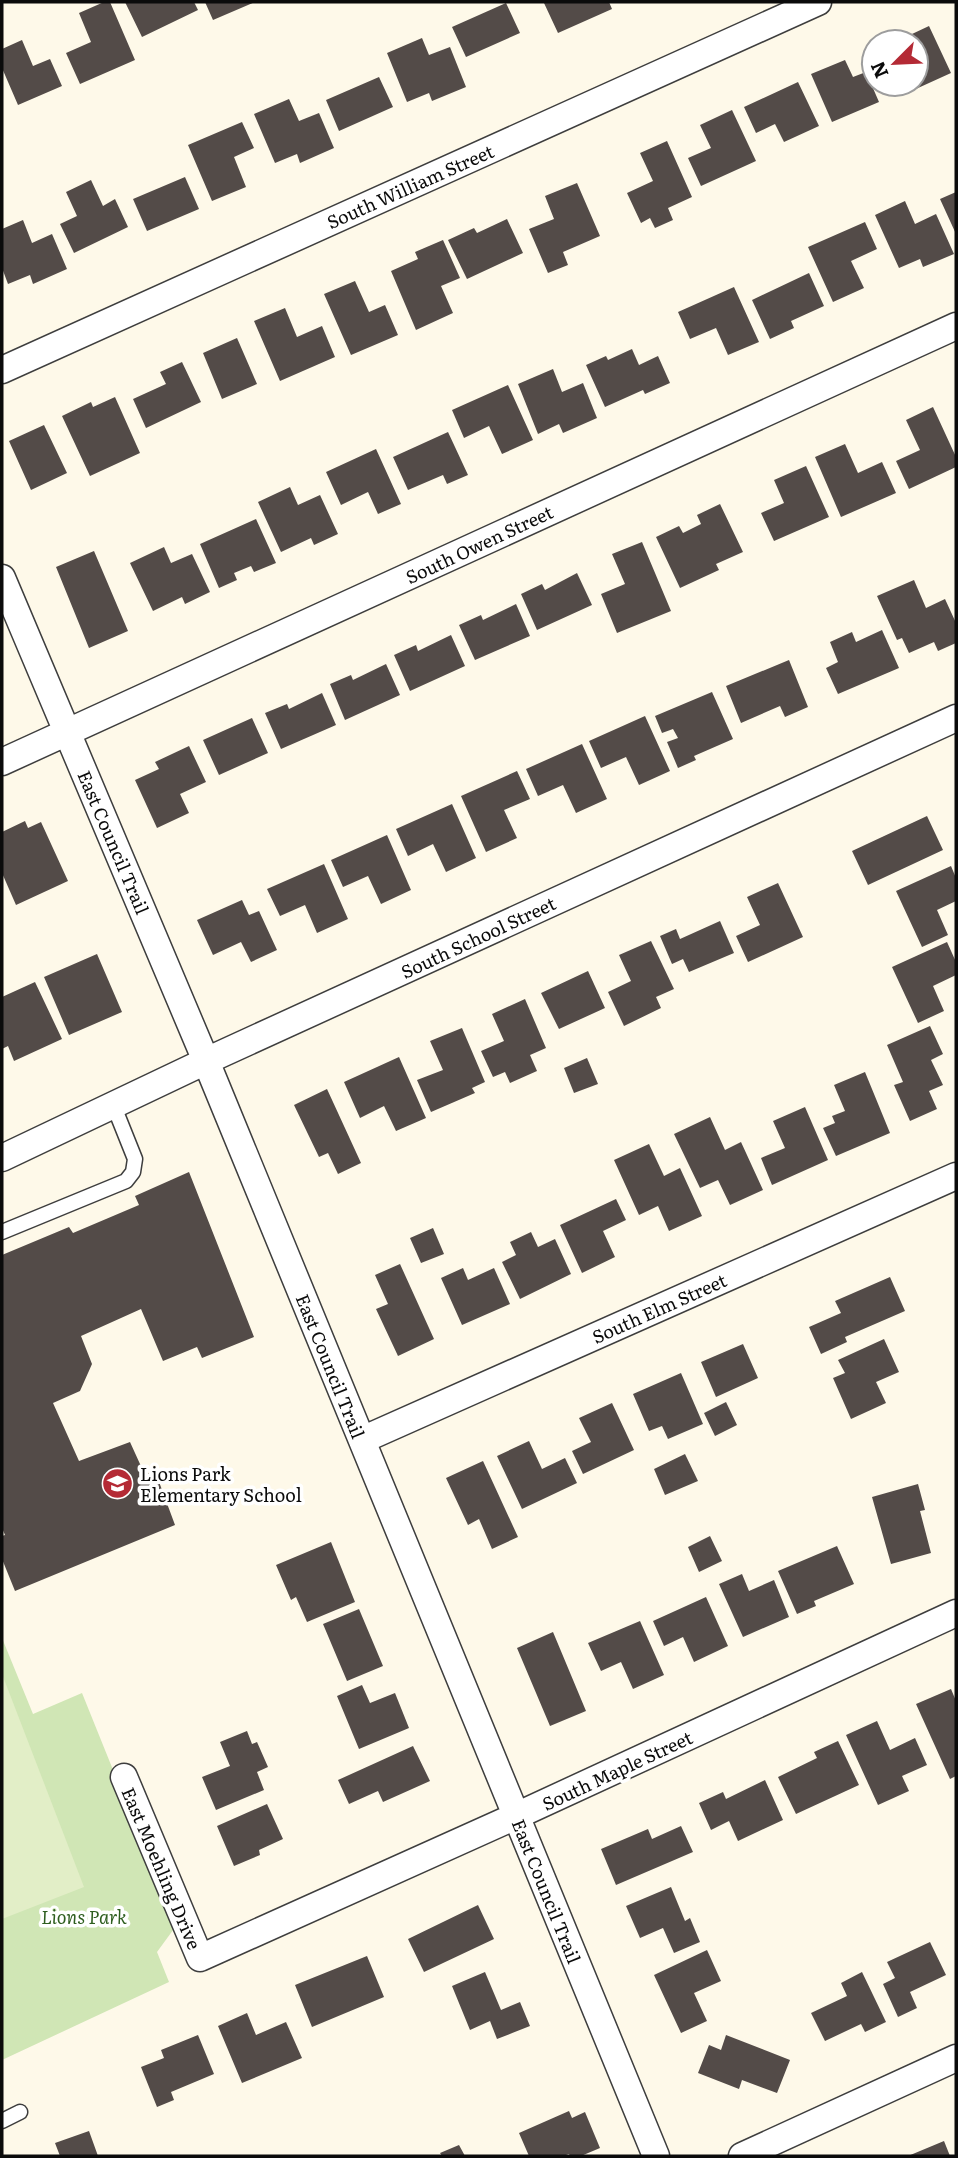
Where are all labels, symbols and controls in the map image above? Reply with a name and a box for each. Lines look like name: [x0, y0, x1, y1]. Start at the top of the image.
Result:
north arrow: [860, 28, 930, 98]
text: N: [863, 57, 895, 83]
street label: South William Street: [322, 137, 499, 235]
street label: South Owen Street: [401, 498, 558, 590]
street label: East Council Trail: [72, 766, 156, 918]
street label: South School Street: [396, 889, 561, 985]
street label: South Elm Street: [587, 1266, 731, 1350]
street label: East Council Trail: [290, 1290, 372, 1442]
place label: Lions Park Elementary School: [140, 1460, 302, 1508]
school or university icon: Lions Park Elementary School: [100, 1466, 134, 1500]
street label: South Maple Street: [537, 1723, 697, 1817]
street label: East Moehling Drive: [116, 1783, 208, 1953]
street label: East Council Trail: [506, 1815, 588, 1967]
park label: Lions Park: [41, 1903, 127, 1930]

